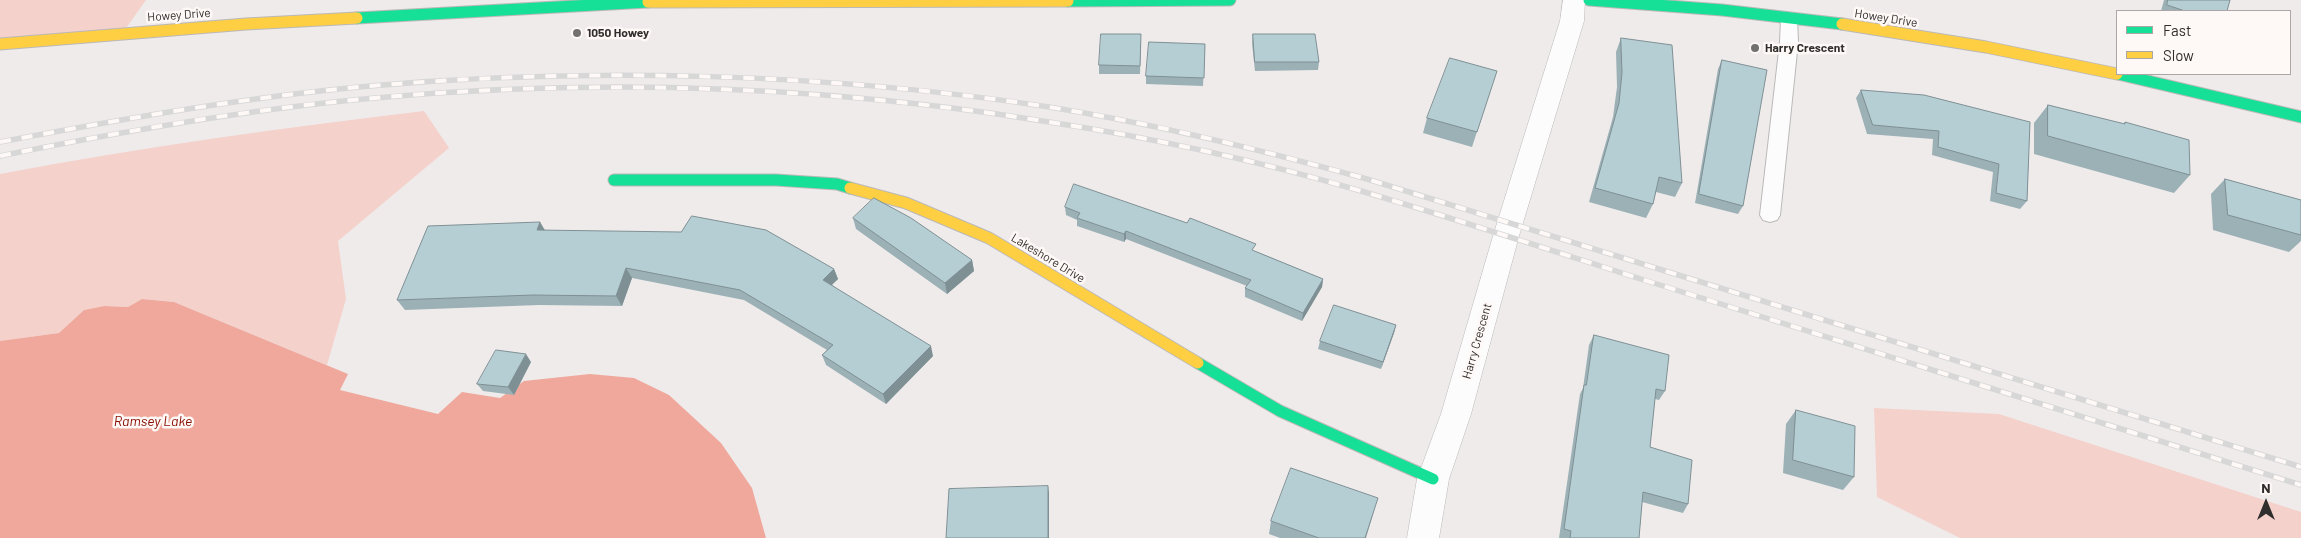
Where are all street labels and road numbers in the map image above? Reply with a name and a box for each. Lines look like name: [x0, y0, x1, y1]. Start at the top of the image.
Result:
street label: Howey Drive: [147, 6, 211, 24]
street label: Howey Drive: [1854, 6, 1918, 30]
street label: Lakeshore Drive: [1008, 230, 1088, 286]
street label: Harry Crescent: [1459, 301, 1495, 381]

